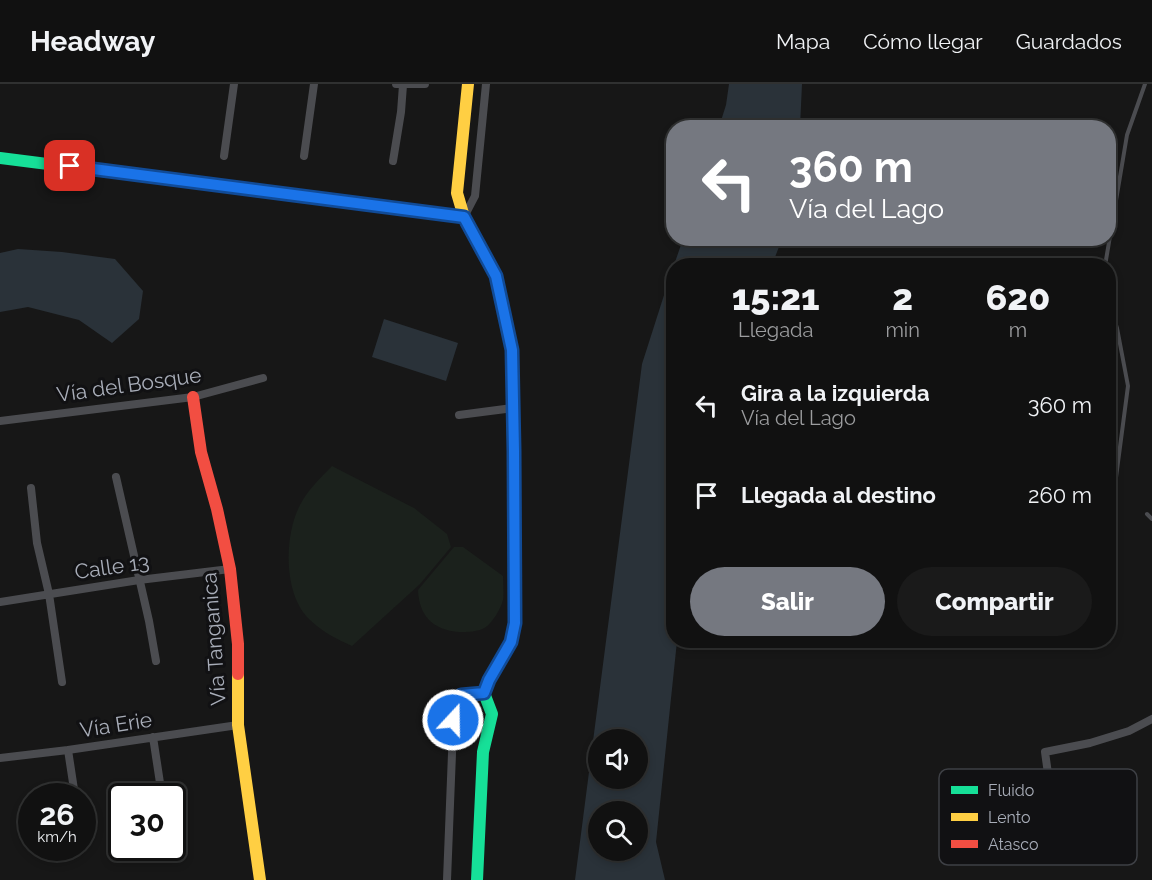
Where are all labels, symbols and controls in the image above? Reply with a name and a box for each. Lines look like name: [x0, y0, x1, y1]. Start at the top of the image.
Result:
text: Headway: [30, 25, 155, 58]
text: Mapa: [776, 29, 830, 54]
text: Cómo llegar: [863, 29, 983, 54]
text: Guardados: [1016, 29, 1122, 54]
pin: [44, 140, 95, 191]
text: 360 m: [789, 143, 913, 192]
icon: left: [690, 144, 768, 222]
icon: arrive: [53, 149, 86, 182]
text: Vía del Lago: [789, 193, 944, 224]
text: 15:21: [732, 276, 820, 318]
text: 2: [892, 276, 913, 318]
text: 620: [985, 276, 1050, 318]
text: Llegada: [738, 318, 813, 342]
text: min: [885, 318, 920, 342]
text: m: [1009, 318, 1027, 342]
street label: Vía del Bosque: [55, 362, 203, 407]
text: Gira a la izquierda: [741, 380, 930, 406]
icon: left: [690, 389, 723, 422]
text: 360 m: [1028, 392, 1092, 418]
text: Vía del Lago: [741, 406, 856, 430]
icon: arrive: [690, 479, 723, 512]
text: Llegada al destino: [741, 482, 936, 508]
text: 260 m: [1028, 482, 1092, 508]
street label: Calle 13: [73, 549, 151, 584]
button: Salir: [690, 567, 885, 636]
button: Compartir: [897, 567, 1092, 636]
street label: Vía Tanganica: [196, 572, 231, 707]
position arrow: [421, 688, 485, 752]
street label: Vía Erie: [78, 706, 154, 743]
map controls: [588, 729, 648, 861]
button: sound: [588, 729, 648, 789]
legend: [939, 769, 1137, 865]
text: Fluido: [988, 781, 1034, 800]
speed limit sign: 30: [108, 783, 186, 861]
text: 26: [39, 797, 75, 832]
button: search: [588, 801, 648, 861]
text: Lento: [988, 808, 1031, 827]
text: km/h: [37, 828, 77, 846]
text: Atasco: [988, 835, 1039, 854]

